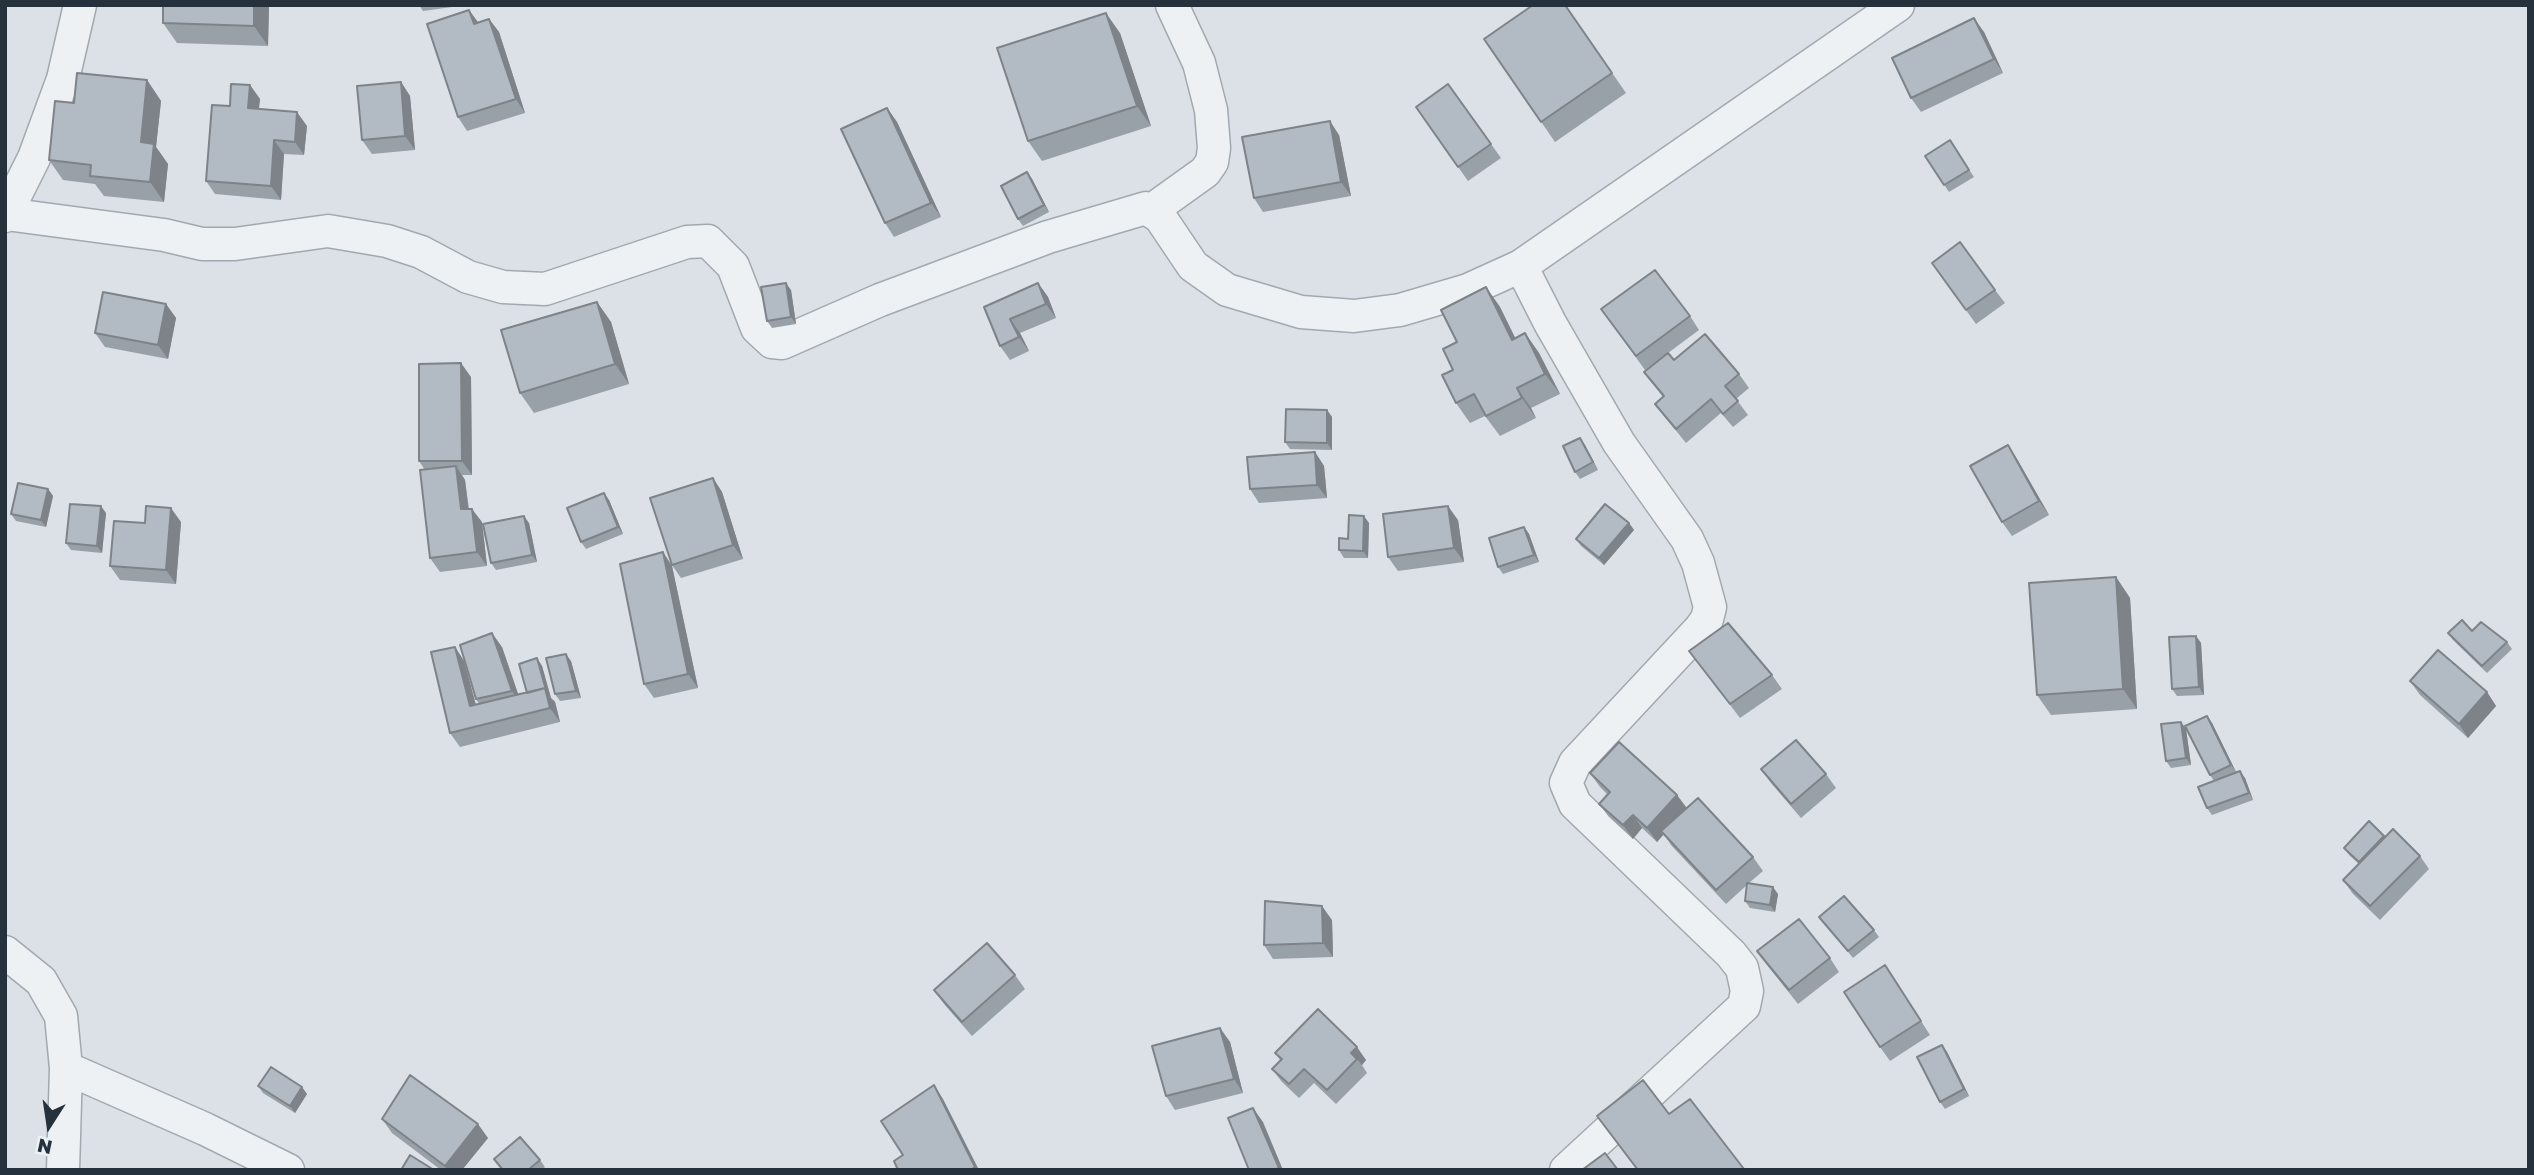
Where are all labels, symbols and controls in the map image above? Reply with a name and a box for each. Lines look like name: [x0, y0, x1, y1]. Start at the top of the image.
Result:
north arrow: [14, 1091, 84, 1161]
text: N: [35, 1134, 54, 1160]

